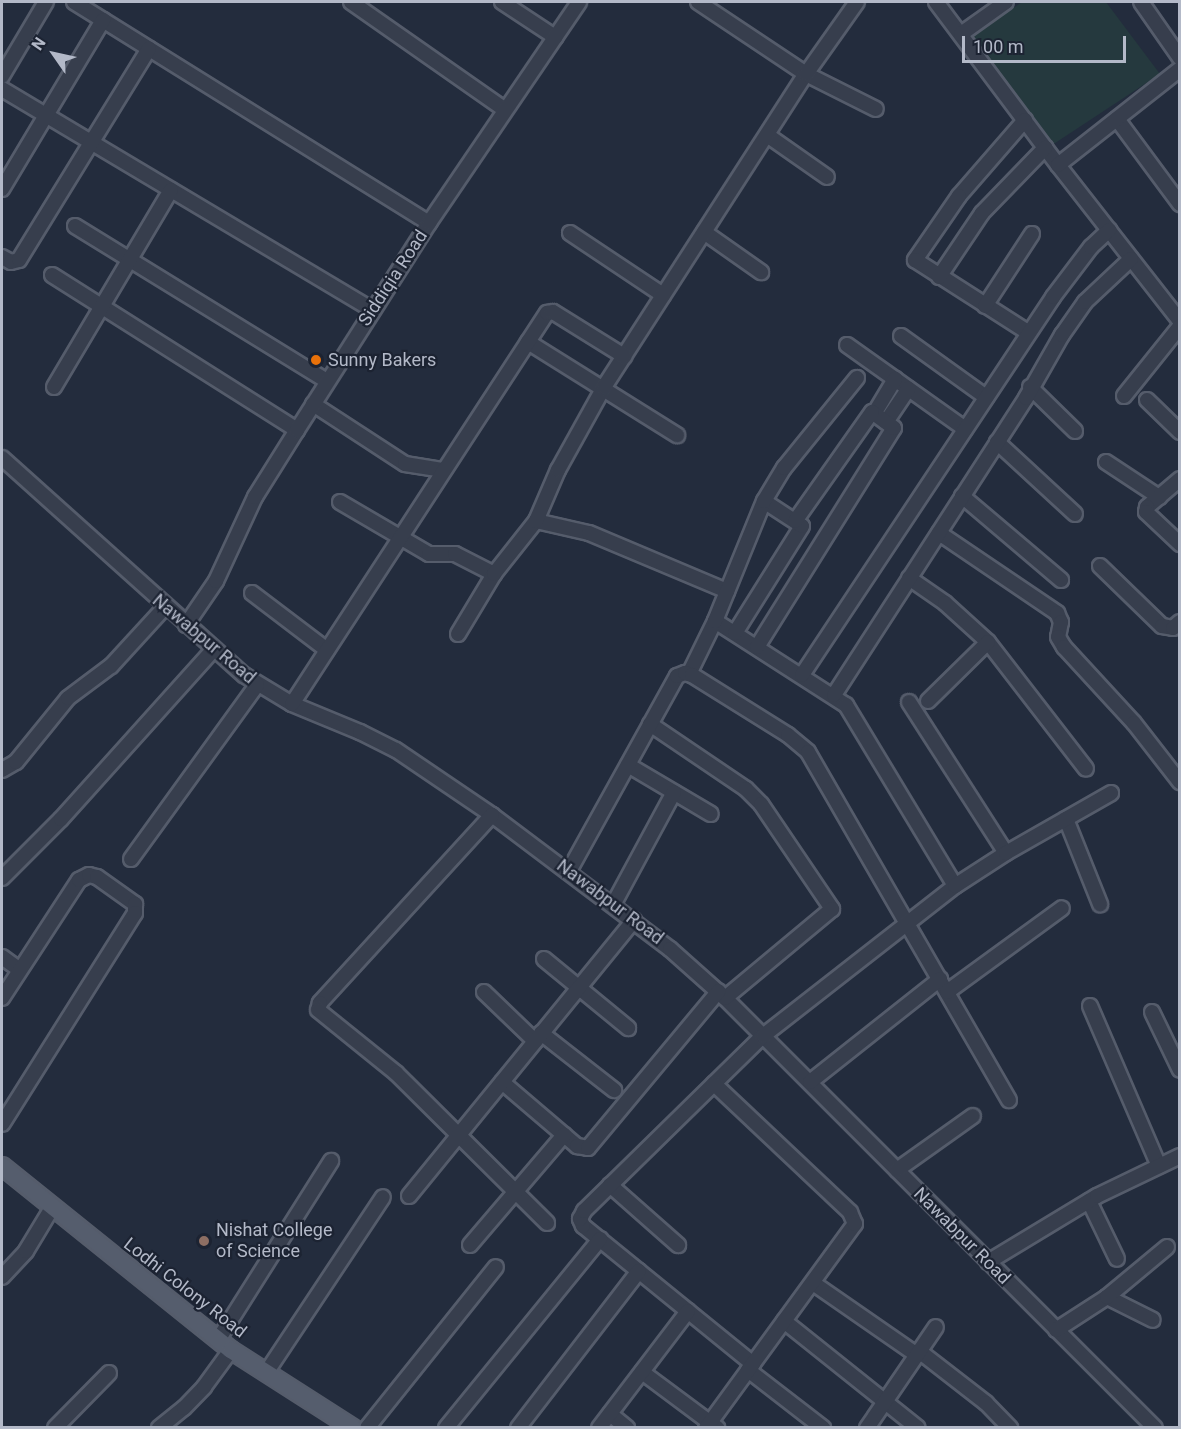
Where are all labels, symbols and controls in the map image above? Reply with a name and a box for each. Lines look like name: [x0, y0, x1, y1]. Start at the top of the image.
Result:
north arrow: [24, 24, 84, 84]
scale bar: [965, 24, 1128, 62]
text: N: [28, 34, 50, 54]
text: 100 m: [973, 36, 1024, 57]
street label: Siddiqia Road: [354, 226, 432, 330]
place label: Sunny Bakers: [328, 349, 436, 371]
marker: Sunny Bakers: [309, 353, 323, 367]
street label: Nawabpur Road: [148, 590, 260, 688]
street label: Nawabpur Road: [552, 855, 668, 949]
street label: Nawabpur Road: [909, 1183, 1015, 1289]
place label: Nishat College of Science: [216, 1220, 332, 1262]
street label: Lodhi Colony Road: [119, 1233, 251, 1343]
marker: Nishat College of Science: [197, 1234, 211, 1248]

